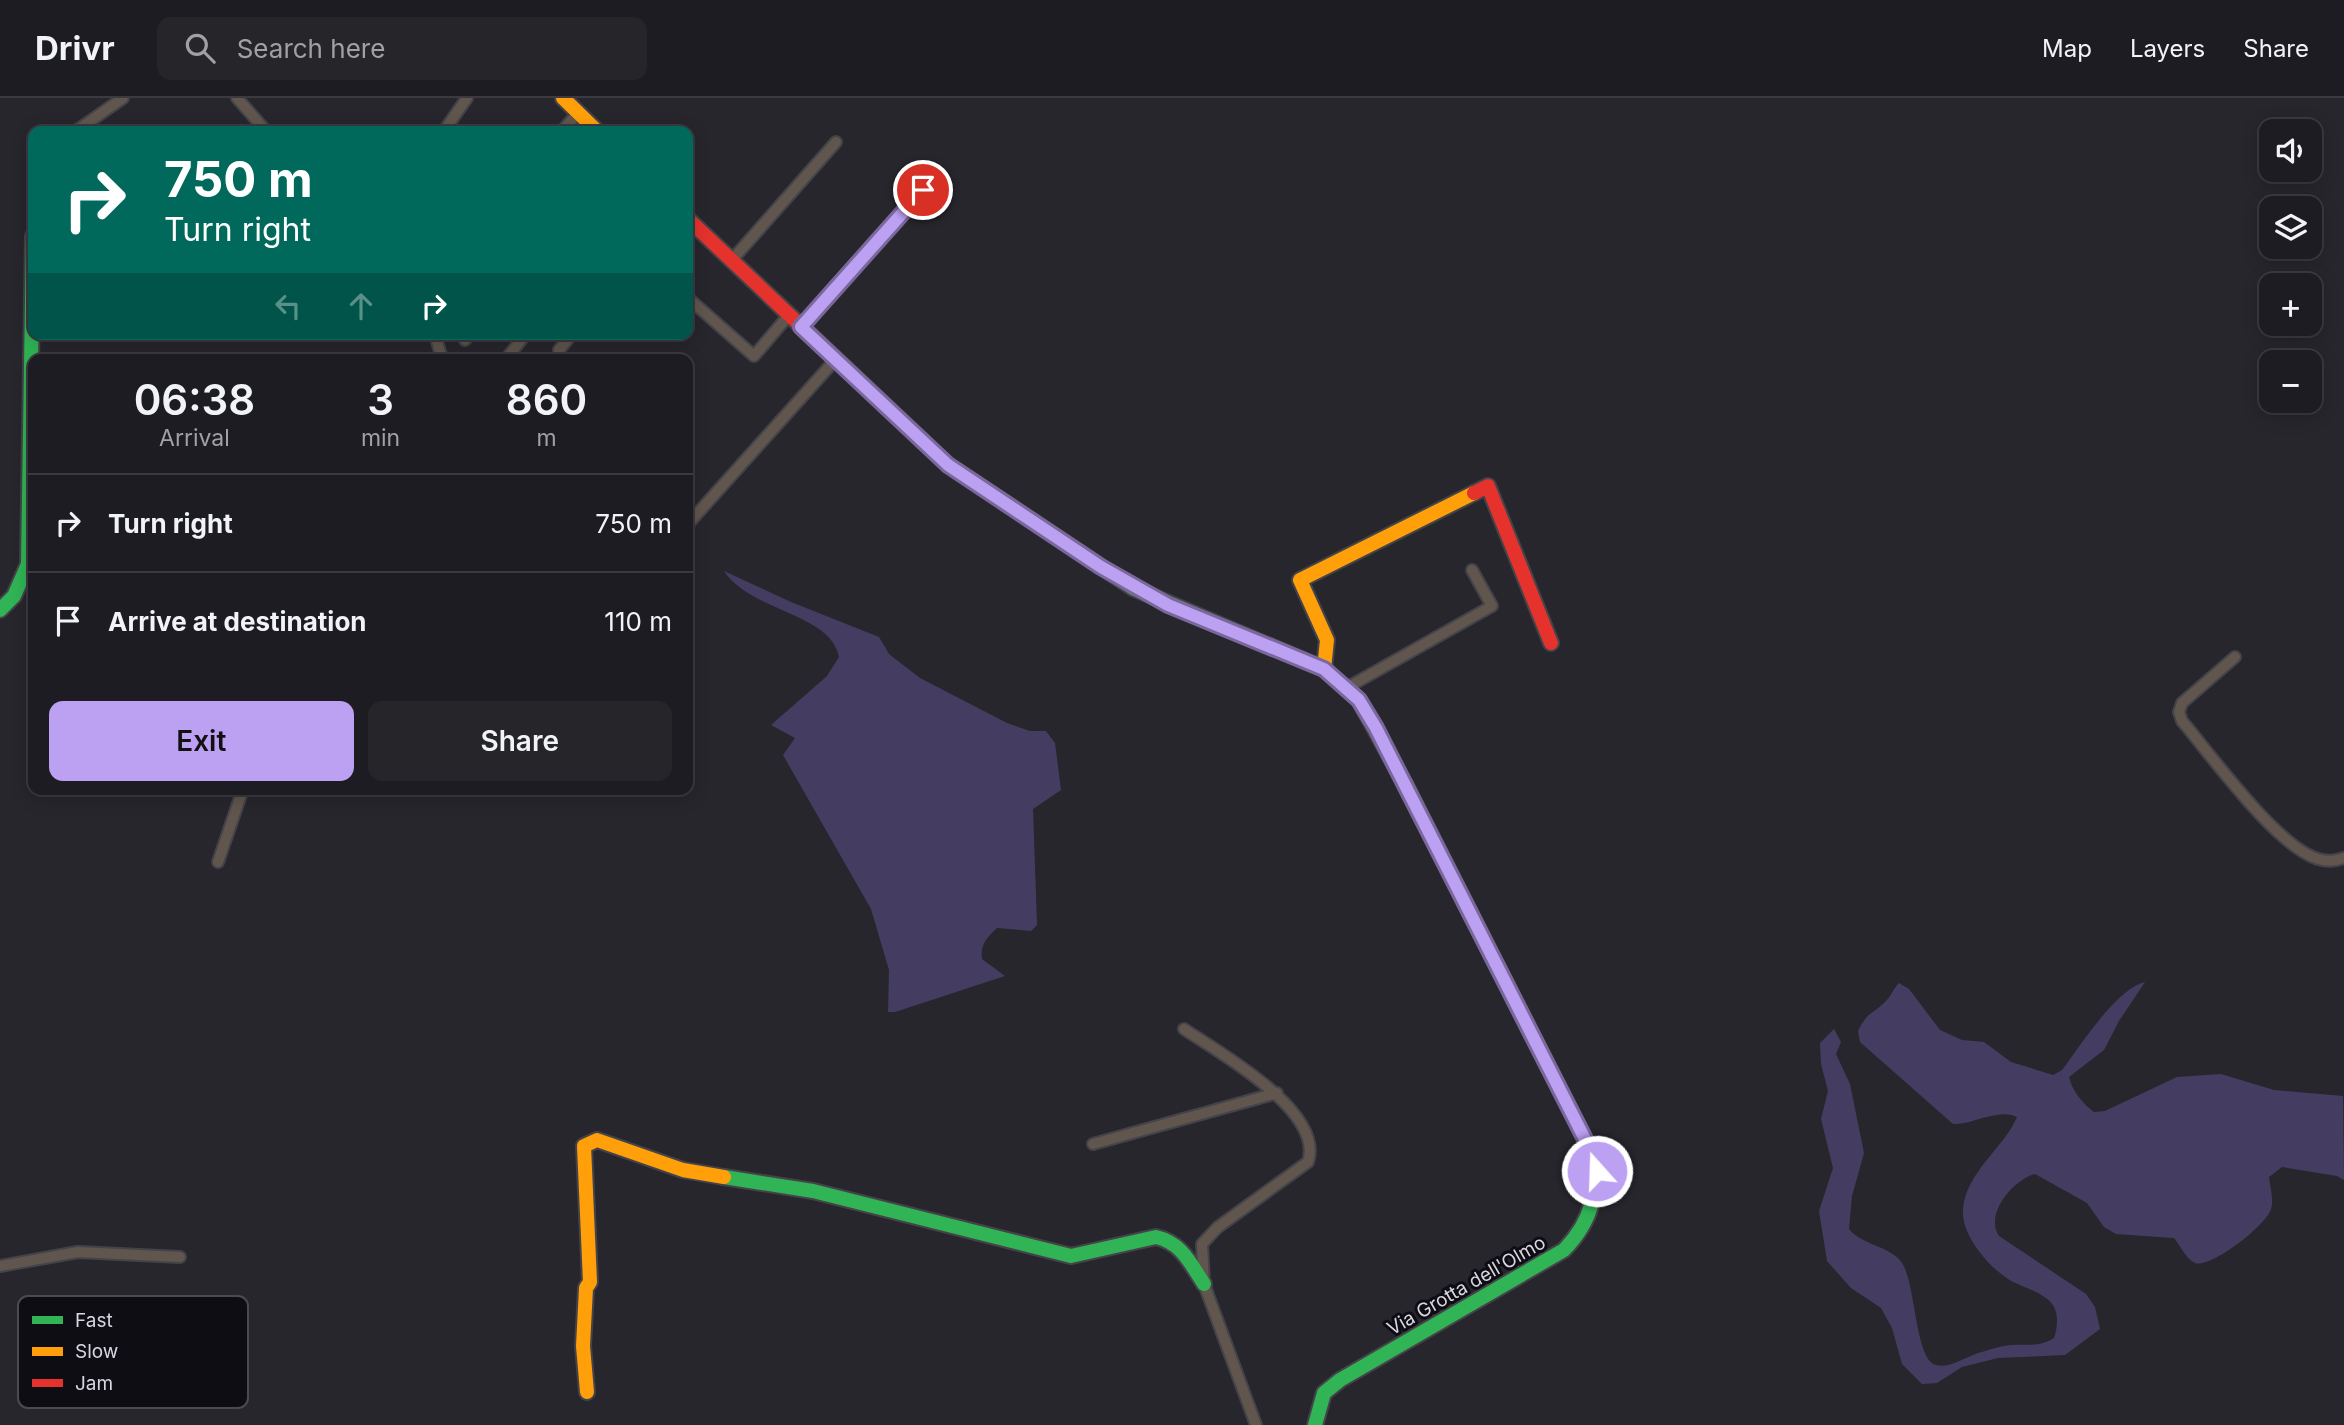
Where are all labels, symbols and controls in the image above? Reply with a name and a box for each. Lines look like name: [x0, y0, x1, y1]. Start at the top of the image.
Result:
search box: [157, 17, 647, 80]
text: Drivr: [35, 28, 115, 68]
icon: search: [181, 29, 219, 67]
text: Search here: [237, 33, 385, 64]
text: Map: [2042, 34, 2092, 63]
text: Layers: [2130, 34, 2205, 63]
text: Share: [2243, 34, 2309, 63]
map controls: [2259, 119, 2322, 413]
button: sound: [2259, 119, 2322, 182]
text: 750 m: [164, 150, 313, 209]
icon: right: [49, 154, 140, 245]
pin: [893, 160, 953, 220]
icon: arrive: [904, 171, 942, 209]
button: layers: [2259, 196, 2322, 259]
text: Turn right: [164, 210, 311, 249]
button: +: [2259, 273, 2322, 336]
icon: left: [269, 287, 307, 325]
icon: ahead: [342, 287, 380, 325]
icon: right: [415, 287, 453, 325]
button: −: [2259, 350, 2322, 413]
text: 06:38: [134, 374, 255, 425]
text: 3: [367, 374, 394, 425]
text: 860: [506, 374, 587, 425]
text: Arrival: [159, 424, 230, 452]
text: min: [361, 424, 400, 452]
text: m: [537, 424, 557, 452]
icon: right: [49, 504, 87, 542]
text: Turn right: [108, 508, 233, 539]
text: 750 m: [595, 508, 672, 539]
icon: arrive: [49, 602, 87, 640]
text: Arrive at destination: [108, 606, 367, 637]
text: 110 m: [604, 606, 672, 637]
button: Exit: [49, 701, 354, 781]
button: Share: [368, 701, 672, 781]
position arrow: [1560, 1134, 1634, 1208]
street label: Via Grotta dell'Olmo: [1383, 1231, 1550, 1340]
legend: [18, 1296, 248, 1408]
text: Fast: [75, 1309, 113, 1332]
text: Slow: [75, 1340, 118, 1363]
text: Jam: [75, 1372, 113, 1395]

